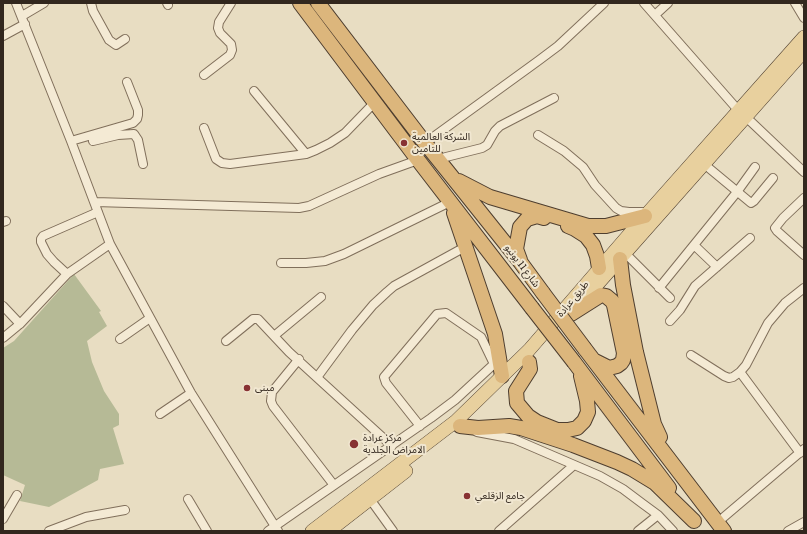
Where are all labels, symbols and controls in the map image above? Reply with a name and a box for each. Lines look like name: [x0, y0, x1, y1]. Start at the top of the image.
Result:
place label: الشركة العالمية للتامين: [412, 131, 470, 154]
marker: الشركة العالمية للتامين: [399, 138, 409, 148]
street label: شارع 11 يونيو: [502, 242, 542, 290]
street label: طريق عرادة: [554, 279, 592, 319]
place label: مبنى: [255, 382, 274, 394]
marker: مبنى: [242, 383, 252, 393]
place label: مركز عرادة الامراض الجلدية: [363, 432, 425, 456]
marker: مركز عرادة الامراض الجلدية: [348, 438, 360, 450]
place label: جامع الزقلعي: [475, 490, 525, 502]
marker: جامع الزقلعي: [462, 491, 472, 501]

